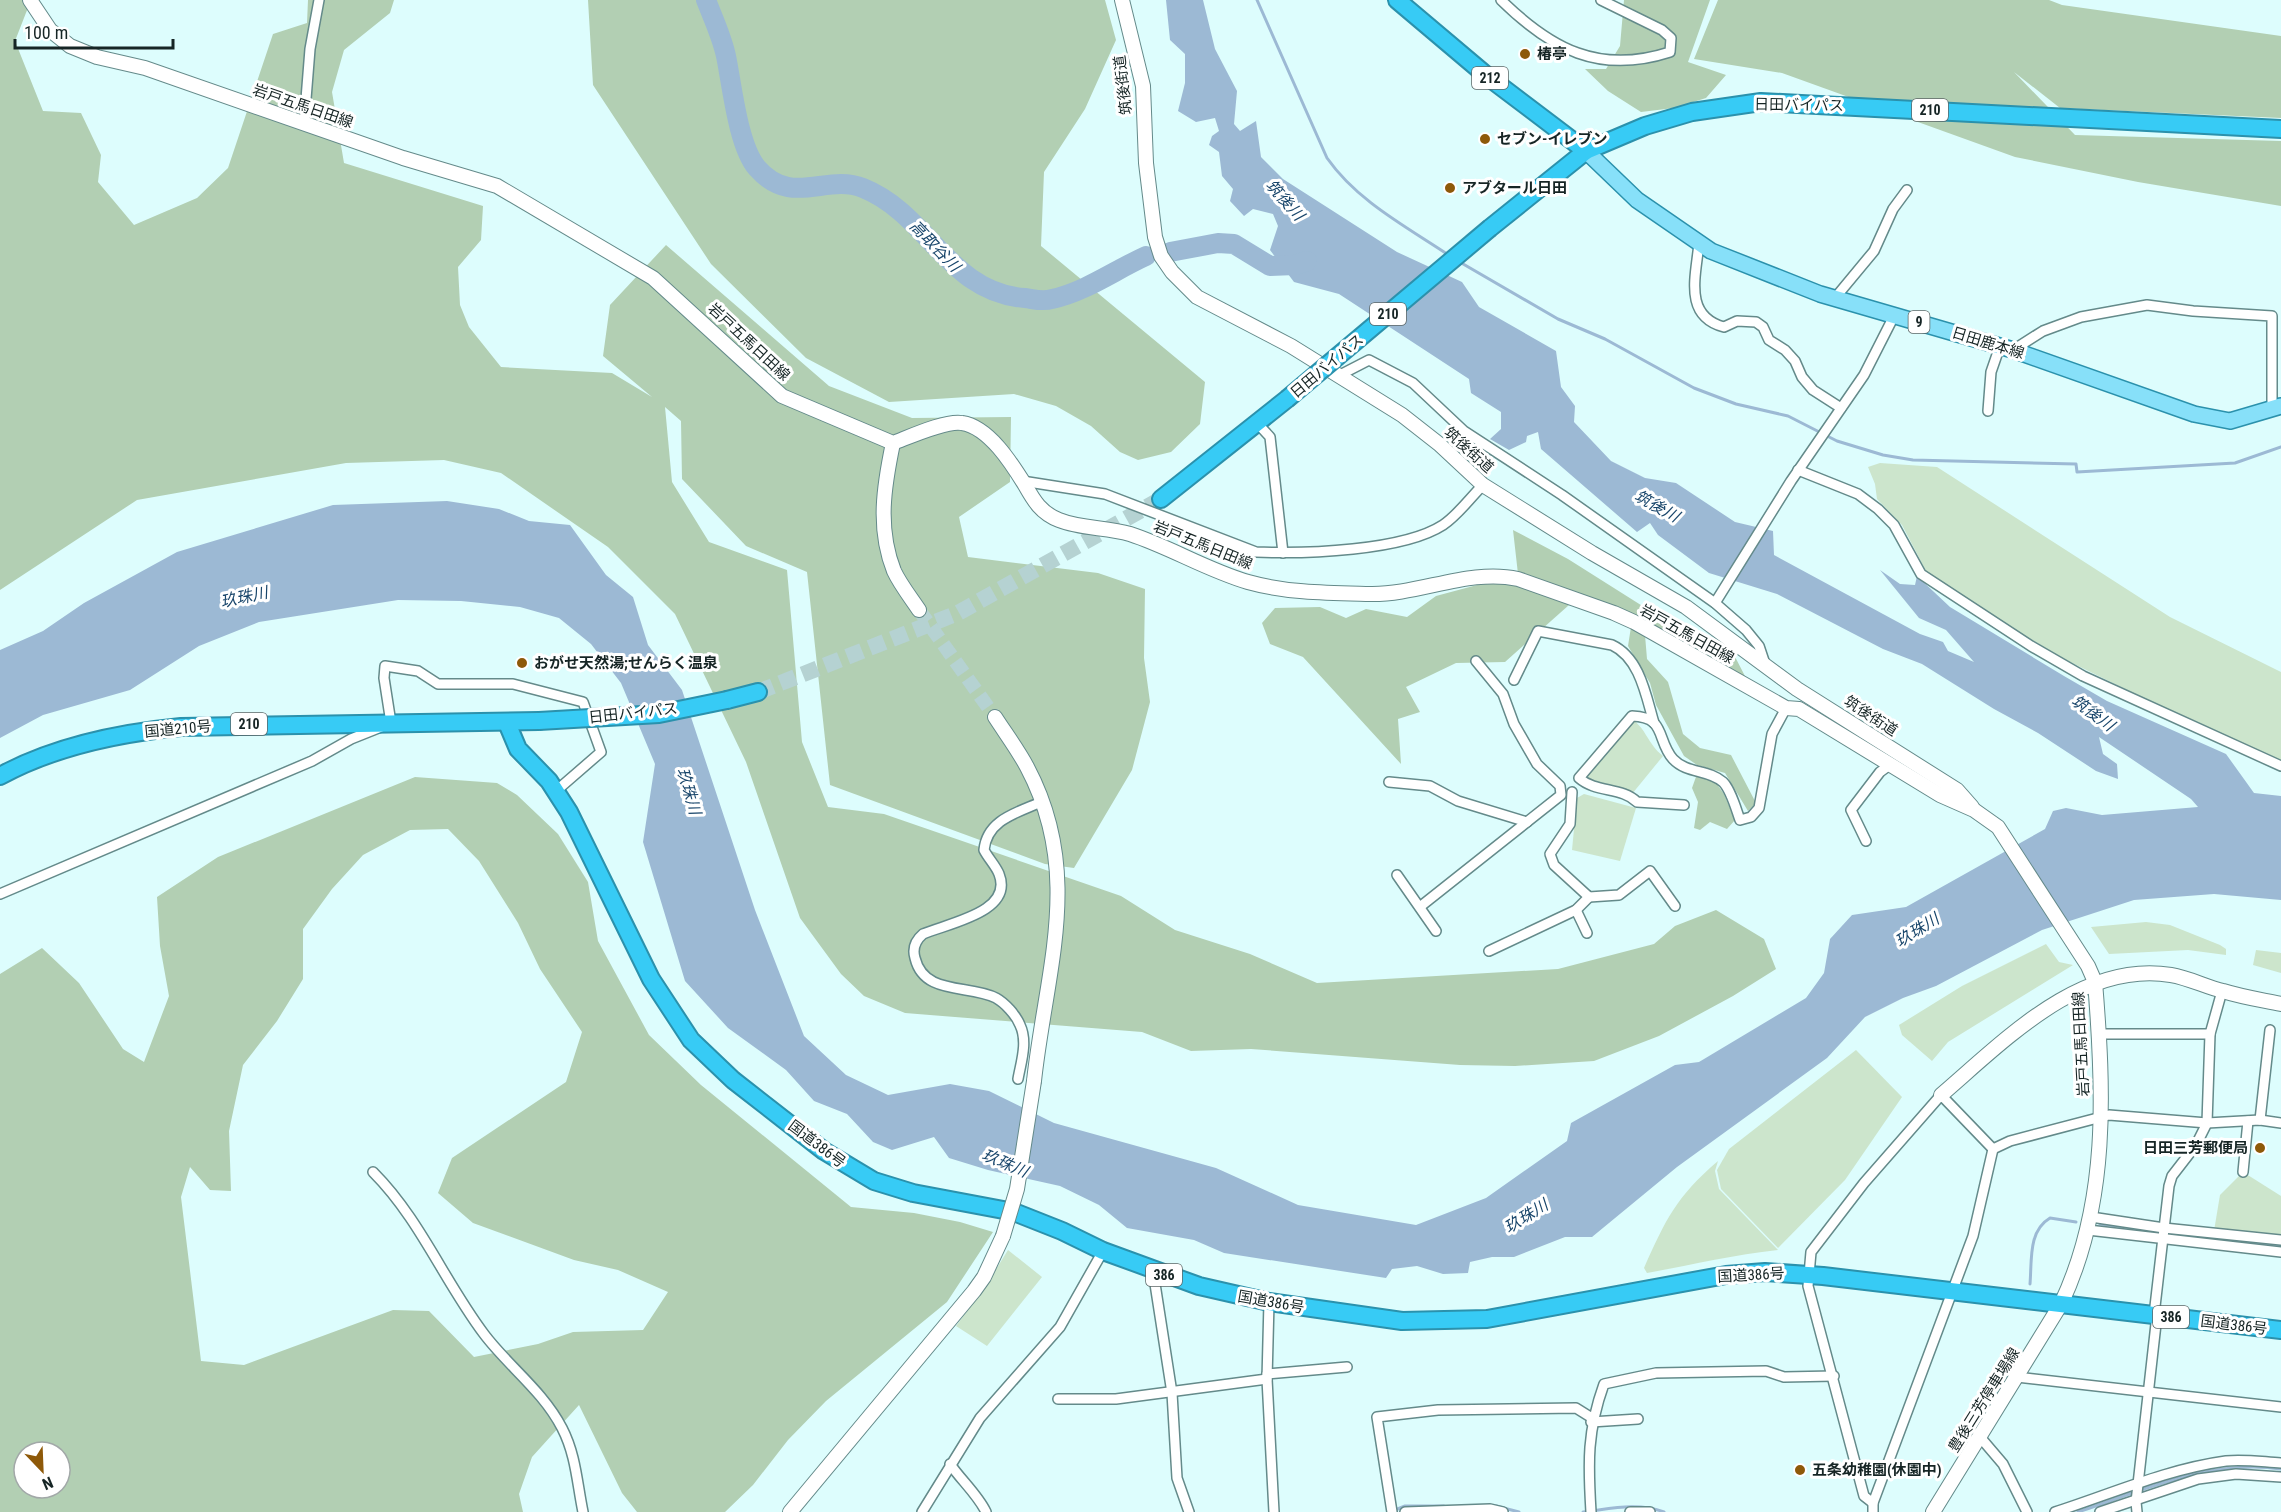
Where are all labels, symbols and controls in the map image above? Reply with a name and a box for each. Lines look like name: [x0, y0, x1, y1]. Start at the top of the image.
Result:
scale bar: [15, 12, 172, 50]
text: 100 m: [24, 22, 68, 43]
place label: 椿亭: [1537, 45, 1567, 63]
marker: 椿亭: [1518, 47, 1532, 61]
street label: 筑後街道: [1110, 54, 1136, 116]
road number: 212: [1472, 67, 1508, 89]
street label: 岩戸五馬日田線: [250, 80, 356, 132]
street label: 日田バイパス: [1754, 95, 1844, 115]
road number: 210: [1912, 99, 1948, 121]
place label: セブン-イレブン: [1497, 130, 1607, 148]
marker: セブン-イレブン: [1478, 132, 1492, 146]
water label: 筑後川: [1262, 176, 1309, 226]
place label: アブタール日田: [1462, 179, 1567, 197]
marker: アブタール日田: [1443, 181, 1457, 195]
water label: 高取谷川: [906, 216, 965, 277]
street label: 岩戸五馬日田線: [704, 300, 794, 384]
road number: 210: [1370, 303, 1406, 325]
road number: 9: [1908, 311, 1930, 333]
street label: 日田鹿本線: [1949, 323, 2027, 363]
street label: 日田バイパス: [1287, 330, 1367, 402]
street label: 筑後街道: [1441, 423, 1497, 477]
water label: 筑後川: [1631, 486, 1684, 527]
street label: 岩戸五馬日田線: [1151, 517, 1255, 573]
water label: 玖珠川: [219, 582, 271, 611]
street label: 岩戸五馬日田線: [1637, 601, 1737, 667]
place label: おがせ天然湯;せんらく温泉: [534, 654, 718, 672]
marker: おがせ天然湯;せんらく温泉: [515, 656, 529, 670]
water label: 筑後川: [2068, 691, 2120, 736]
street label: 筑後街道: [1841, 692, 1901, 740]
street label: 日田バイパス: [587, 699, 679, 727]
road number: 210: [231, 713, 267, 735]
street label: 国道210号: [144, 717, 212, 741]
water label: 玖珠川: [673, 765, 705, 819]
water label: 玖珠川: [1892, 908, 1944, 951]
street label: 岩戸五馬日田線: [2069, 991, 2093, 1097]
street label: 国道386号: [785, 1117, 849, 1171]
place label: 日田三芳郵便局: [2143, 1139, 2248, 1157]
marker: 日田三芳郵便局: [2253, 1141, 2267, 1155]
water label: 玖珠川: [979, 1145, 1033, 1182]
water label: 玖珠川: [1501, 1194, 1553, 1237]
road number: 386: [1146, 1264, 1182, 1286]
street label: 国道386号: [1717, 1264, 1785, 1286]
street label: 国道386号: [1236, 1287, 1306, 1317]
road number: 386: [2153, 1306, 2189, 1328]
street label: 国道386号: [2200, 1312, 2268, 1338]
street label: 豊後三芳停車場線: [1945, 1344, 2023, 1456]
north arrow: [12, 1440, 72, 1500]
place label: 五条幼稚園(休園中): [1812, 1461, 1942, 1479]
marker: 五条幼稚園(休園中): [1793, 1463, 1807, 1477]
text: N: [39, 1473, 56, 1494]

